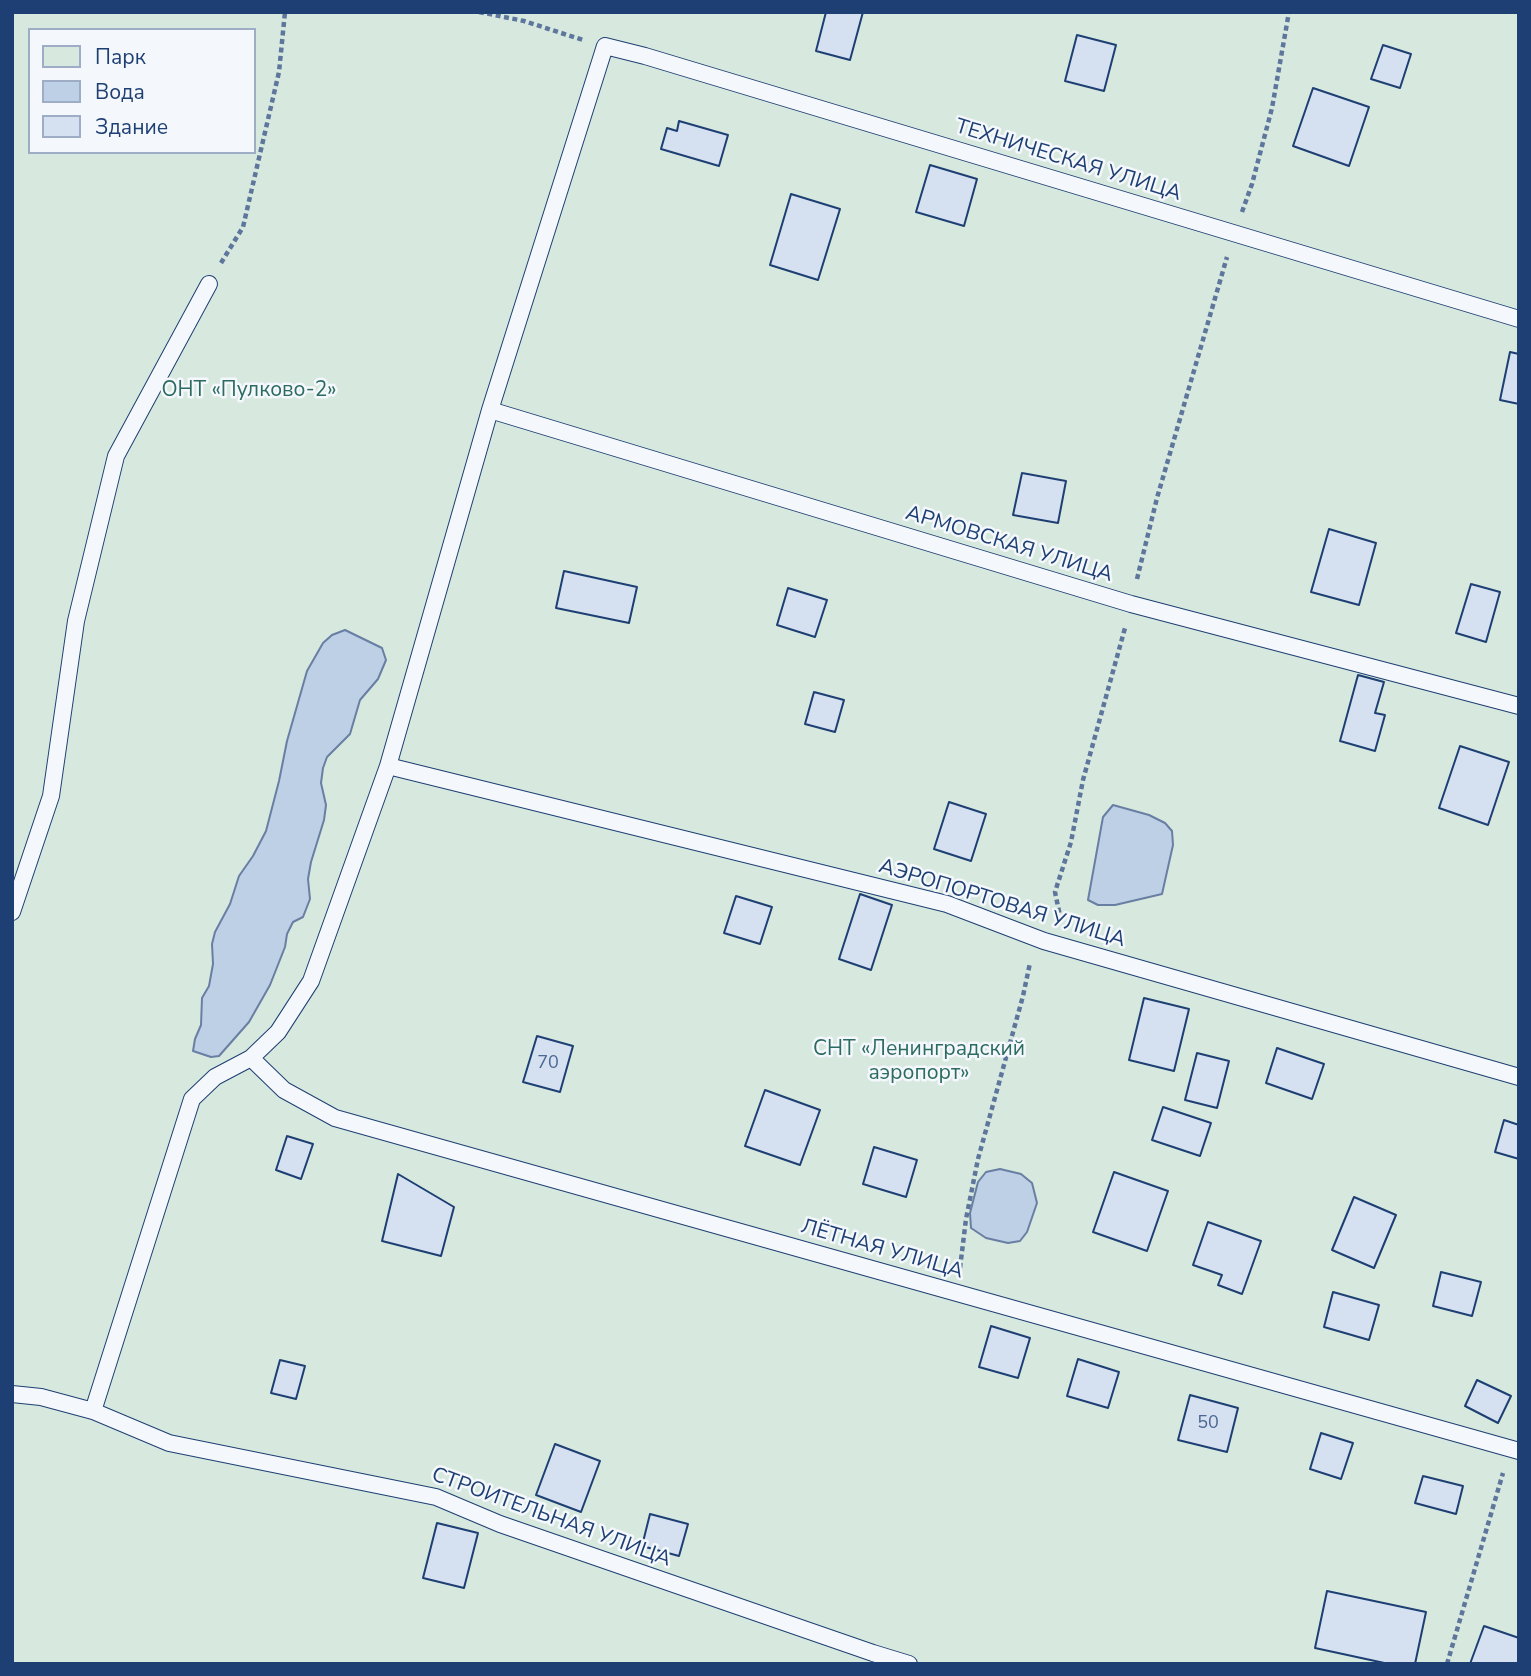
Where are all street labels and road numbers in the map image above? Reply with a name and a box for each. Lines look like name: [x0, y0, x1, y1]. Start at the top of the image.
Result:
street label: ТЕХНИЧЕСКАЯ УЛИЦА: [952, 115, 1184, 207]
street label: АРМОВСКАЯ УЛИЦА: [902, 501, 1116, 589]
street label: АЭРОПОРТОВАЯ УЛИЦА: [876, 854, 1128, 954]
street label: ЛЁТНАЯ УЛИЦА: [798, 1215, 966, 1285]
street label: СТРОИТЕЛЬНАЯ УЛИЦА: [428, 1463, 674, 1573]

